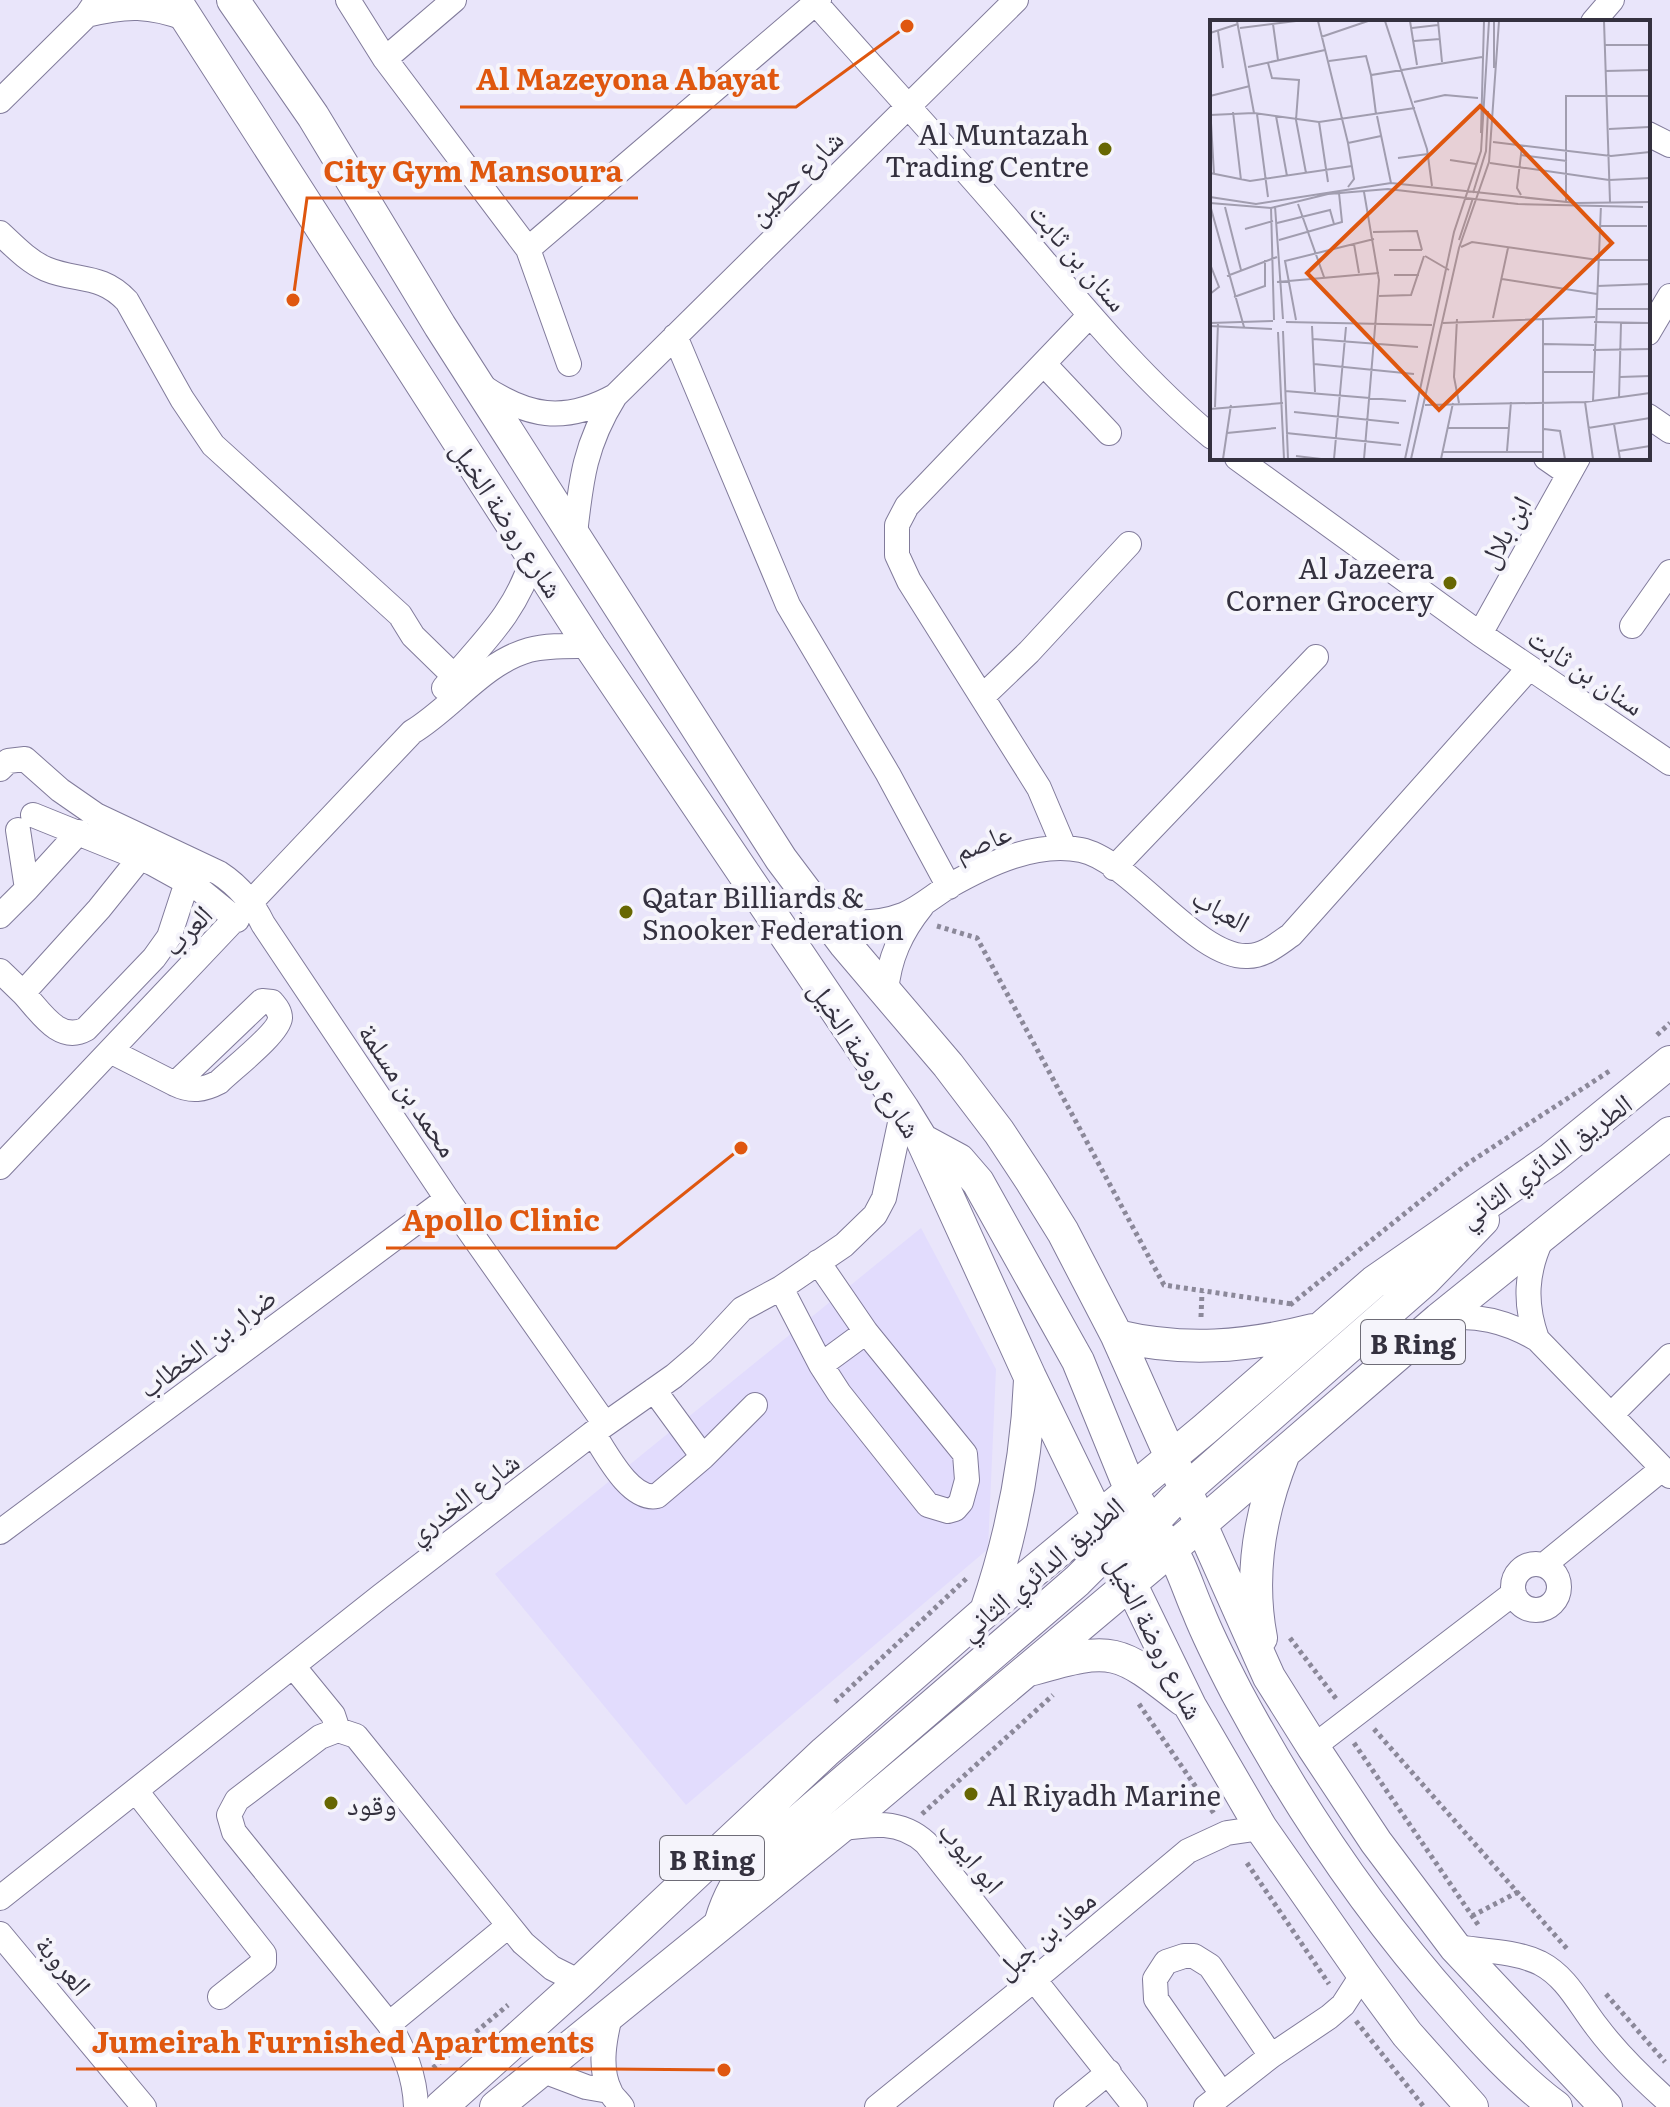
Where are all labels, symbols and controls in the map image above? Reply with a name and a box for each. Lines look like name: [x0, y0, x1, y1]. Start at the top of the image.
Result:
inset map: [1210, 20, 1650, 460]
callout: Al Mazeyona Abayat: [460, 53, 796, 107]
text: Al Mazeyona Abayat: [476, 55, 781, 99]
place label: Al Muntazah Trading Centre: [885, 112, 1089, 186]
street label: شارع حطين: [736, 118, 852, 234]
marker: Al Muntazah Trading Centre: [1096, 140, 1114, 158]
callout: City Gym Mansoura: [307, 144, 638, 198]
text: City Gym Mansoura: [323, 147, 624, 191]
street label: سنان بن ثابت: [1021, 192, 1139, 320]
street label: شارع روضة الخيل: [442, 431, 576, 605]
street label: ابن بلال: [1466, 487, 1540, 575]
place label: Al Jazeera Corner Grocery: [1226, 546, 1435, 620]
marker: Al Jazeera Corner Grocery: [1441, 574, 1459, 592]
street label: سنان بن ثابت: [1520, 616, 1654, 724]
street label: عاصم: [947, 810, 1017, 870]
place label: Qatar Billiards & Snooker Federation: [642, 875, 904, 949]
street label: العباب: [1185, 875, 1259, 941]
street label: العرب: [151, 894, 221, 964]
marker: Qatar Billiards & Snooker Federation: [617, 903, 635, 921]
street label: شارع روضة الخيل: [800, 971, 934, 1145]
street label: محمد بن مسلمة: [350, 1013, 470, 1165]
street label: الطريق الدائري الثاني: [1448, 1082, 1642, 1240]
callout: Apollo Clinic: [386, 1194, 616, 1248]
text: Apollo Clinic: [402, 1196, 600, 1240]
street label: ضرار بن الخطاب: [128, 1275, 284, 1407]
road number: B Ring: [1361, 1320, 1465, 1364]
street label: شارع الخدري: [397, 1440, 530, 1556]
street label: الطريق الدائري الثاني: [948, 1485, 1135, 1652]
street label: شارع روضة الخيل: [1097, 1546, 1217, 1726]
place label: Al Riyadh Marine: [987, 1773, 1221, 1815]
place label: وقود: [347, 1782, 397, 1824]
marker: Al Riyadh Marine: [962, 1785, 980, 1803]
marker: وقود: [322, 1794, 340, 1812]
street label: ابو ايوب: [930, 1810, 1016, 1902]
road number: B Ring: [660, 1836, 764, 1880]
street label: معاذ بن جبل: [984, 1878, 1104, 1988]
street label: العروبة: [27, 1924, 103, 2004]
callout: Jumeirah Furnished Apartments: [76, 2015, 610, 2069]
text: Jumeirah Furnished Apartments: [92, 2018, 594, 2062]

